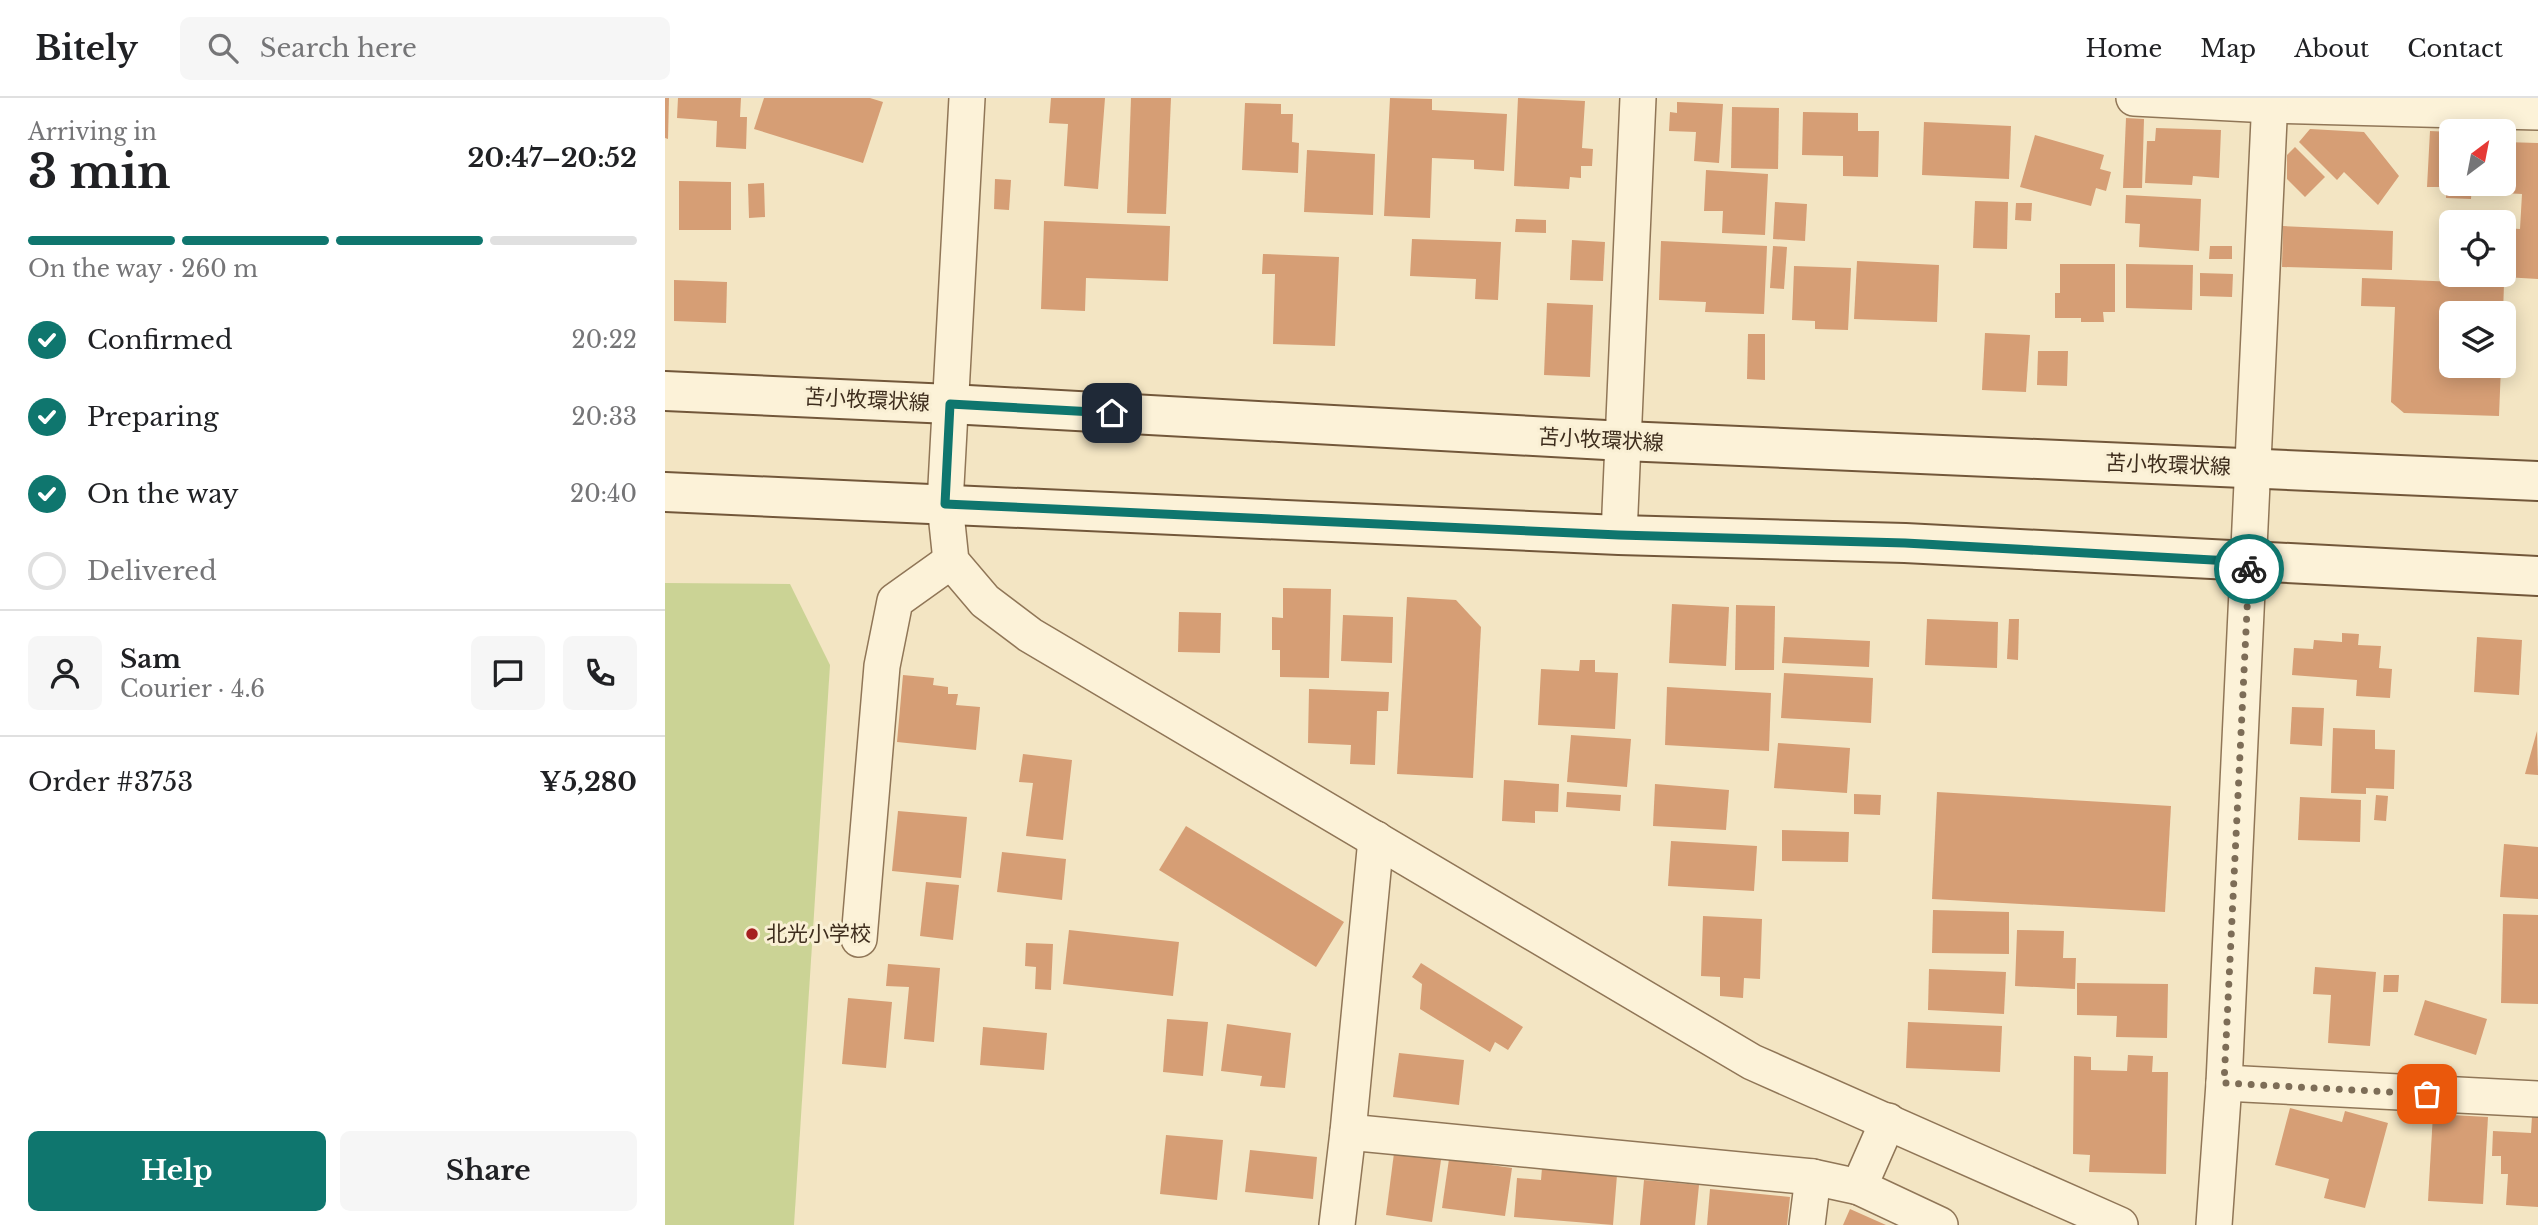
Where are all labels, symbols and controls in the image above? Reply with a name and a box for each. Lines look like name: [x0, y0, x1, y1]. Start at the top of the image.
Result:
search box: [180, 17, 670, 80]
text: Bitely: [35, 28, 138, 69]
icon: search: [204, 29, 242, 67]
text: Search here: [260, 32, 417, 64]
text: Home: [2086, 34, 2162, 63]
text: Map: [2200, 34, 2256, 63]
text: About: [2294, 34, 2369, 63]
text: Contact: [2407, 34, 2503, 63]
text: Arriving in: [28, 118, 157, 146]
north arrow: [2439, 119, 2517, 196]
map controls: [2439, 119, 2516, 378]
text: 20:47–20:52: [468, 142, 637, 174]
text: 3 min: [28, 143, 170, 200]
button: locate: [2439, 210, 2516, 287]
text: On the way · 260 m: [28, 255, 258, 283]
button: layers: [2439, 301, 2516, 378]
icon: check: [28, 321, 66, 359]
text: Confirmed: [87, 324, 232, 356]
text: 20:22: [572, 326, 637, 354]
pin: [1082, 383, 1142, 443]
street label: 苫小牧環状線: [803, 384, 931, 416]
icon: home: [1093, 394, 1131, 432]
icon: check: [28, 398, 66, 436]
text: Preparing: [87, 401, 219, 433]
text: 20:33: [572, 403, 637, 431]
street label: 苫小牧環状線: [1537, 424, 1665, 456]
street label: 苫小牧環状線: [2105, 450, 2231, 480]
icon: check: [28, 475, 66, 513]
text: On the way: [87, 478, 239, 510]
text: 20:40: [570, 480, 637, 508]
courier: [2214, 534, 2284, 604]
icon: bike: [2230, 550, 2268, 588]
text: Delivered: [87, 555, 217, 587]
button: person: [28, 636, 102, 710]
button: chat: [471, 636, 545, 710]
button: phone: [563, 636, 637, 710]
text: Sam: [120, 643, 181, 675]
text: Courier · 4.6: [120, 675, 265, 703]
text: Order #3753: [28, 766, 193, 798]
text: ¥5,280: [540, 766, 637, 798]
place label: 北光小学校: [766, 921, 871, 947]
marker: 北光小学校: [744, 926, 760, 942]
pin: [2397, 1064, 2457, 1124]
icon: bag: [2408, 1075, 2446, 1113]
button: Help: [28, 1131, 326, 1211]
button: Share: [340, 1131, 637, 1211]

